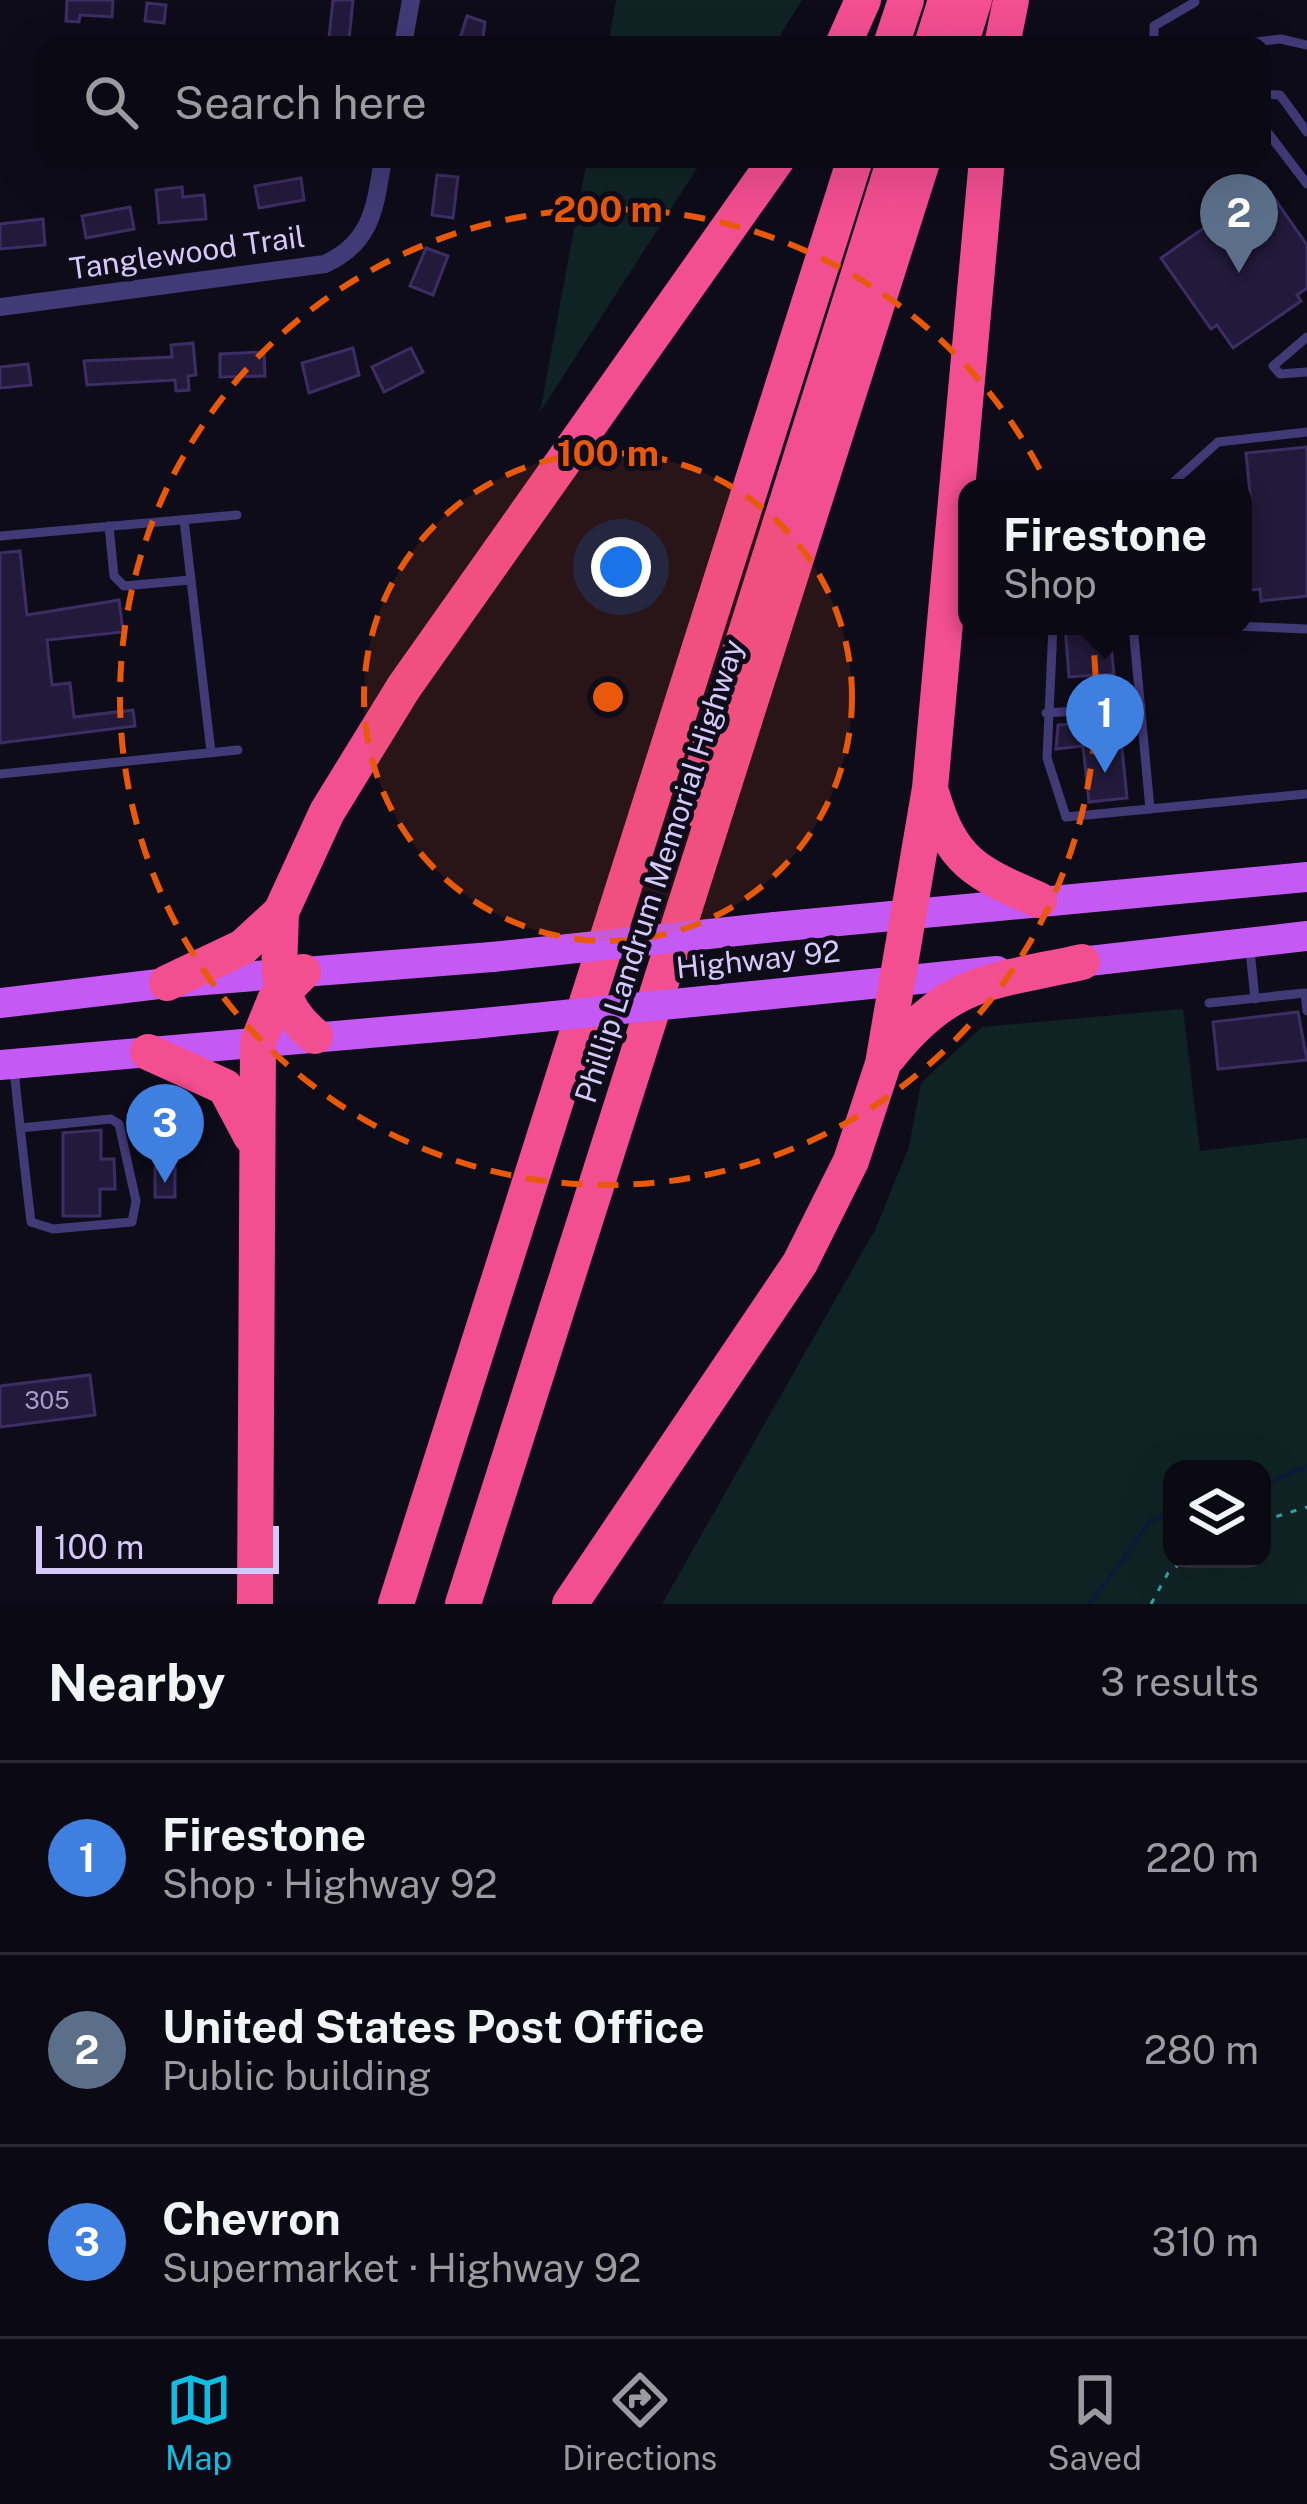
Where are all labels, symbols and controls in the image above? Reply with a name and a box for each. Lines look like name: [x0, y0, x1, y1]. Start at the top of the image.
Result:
search box: [36, 36, 1271, 168]
icon: search: [78, 69, 144, 135]
text: Search here: [174, 76, 427, 129]
pin: 2: [1200, 174, 1278, 273]
text: 200 m: [553, 188, 663, 230]
street label: Tanglewood Trail: [67, 218, 307, 286]
text: 100 m: [557, 432, 659, 474]
popup: [958, 479, 1252, 635]
text: Firestone: [1003, 508, 1207, 561]
your location: [591, 537, 651, 597]
text: Shop: [1003, 561, 1097, 607]
street label: Phillip Landrum Memorial Highway: [567, 635, 751, 1107]
pin: 1: [1066, 674, 1144, 773]
centre of rings: [587, 676, 629, 718]
street label: Highway 92: [674, 932, 842, 986]
pin: 3: [126, 1084, 204, 1183]
house number: 305: [24, 1386, 70, 1414]
map controls: [1163, 1460, 1271, 1568]
button: layers: [1163, 1460, 1271, 1568]
scale bar: [36, 1520, 279, 1573]
text: 100 m: [54, 1528, 144, 1566]
text: Nearby: [48, 1653, 225, 1712]
text: 3 results: [1100, 1659, 1259, 1705]
text: Firestone: [162, 1808, 366, 1861]
text: 1: [79, 1835, 95, 1881]
text: 220 m: [1145, 1835, 1259, 1881]
text: Shop · Highway 92: [162, 1861, 498, 1907]
text: United States Post Office: [162, 2000, 705, 2053]
text: 2: [75, 2027, 99, 2073]
text: 280 m: [1144, 2027, 1259, 2073]
text: Public building: [162, 2053, 432, 2099]
text: Chevron: [162, 2192, 341, 2245]
text: 3: [74, 2219, 100, 2265]
text: 310 m: [1151, 2219, 1259, 2265]
text: Supermarket · Highway 92: [162, 2245, 641, 2291]
tab: Map: [165, 2367, 232, 2477]
tab: Directions: [562, 2367, 717, 2477]
tab: Saved: [1048, 2367, 1142, 2477]

